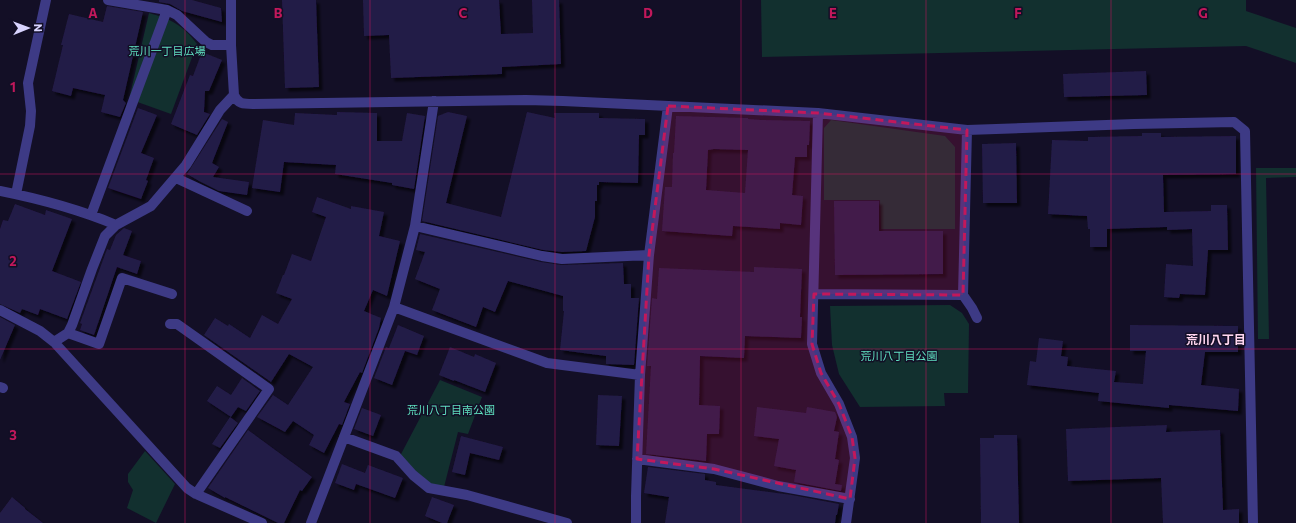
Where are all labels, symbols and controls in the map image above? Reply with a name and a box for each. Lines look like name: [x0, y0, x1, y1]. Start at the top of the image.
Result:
text: A: [88, 5, 98, 21]
text: B: [274, 5, 283, 21]
text: C: [459, 5, 468, 21]
text: D: [643, 5, 653, 21]
text: E: [829, 5, 837, 21]
text: F: [1014, 5, 1022, 21]
text: G: [1198, 5, 1208, 21]
north arrow: [8, 8, 48, 48]
text: N: [32, 24, 45, 32]
park label: 荒川一丁目広場: [129, 44, 206, 57]
text: 1: [10, 79, 16, 95]
text: 2: [9, 253, 17, 269]
district label: 荒川八丁目: [1186, 332, 1246, 346]
park label: 荒川八丁目公園: [861, 349, 938, 362]
park label: 荒川八丁目南公園: [407, 403, 495, 416]
text: 3: [9, 427, 17, 443]

